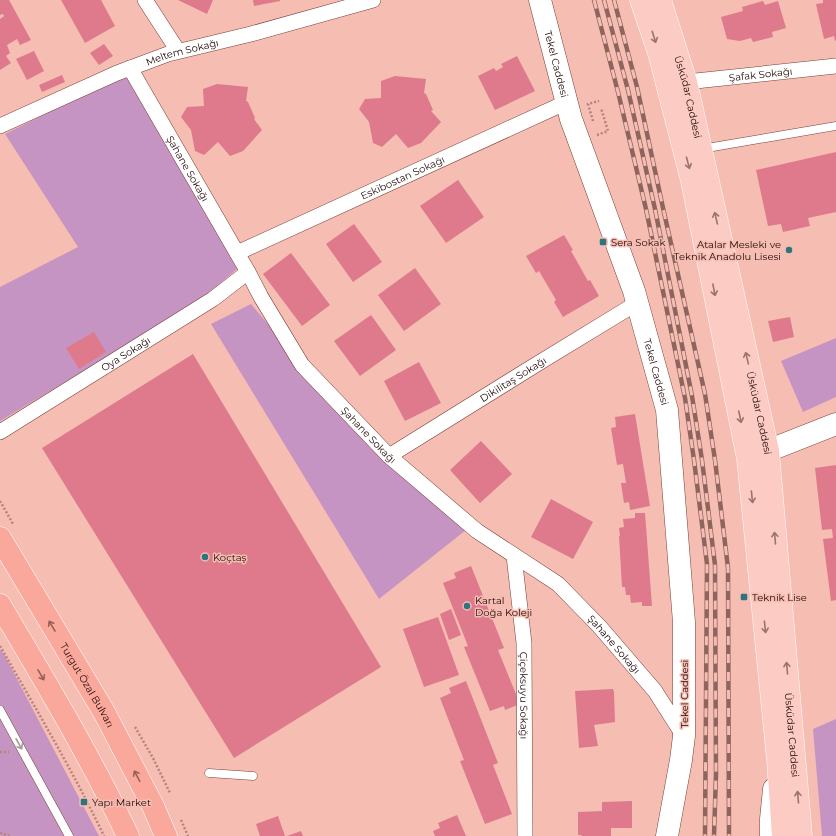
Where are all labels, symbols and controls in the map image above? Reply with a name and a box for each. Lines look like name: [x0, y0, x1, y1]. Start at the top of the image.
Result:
street label: Tekel Caddesi: [542, 29, 572, 99]
one-way arrow: [650, 31, 658, 43]
street label: Meltem Sokağı: [144, 36, 220, 68]
street label: Üsküdar Caddesi: [672, 54, 705, 139]
street label: Şafak Sokağı: [728, 64, 793, 84]
street label: Şahane Sokağı: [164, 133, 212, 204]
street label: Eskibostan Sokağı: [358, 152, 447, 202]
one-way arrow: [684, 156, 692, 169]
one-way arrow: [711, 212, 719, 225]
place label: Sera Sokak: [611, 236, 666, 249]
marker: Sera Sokak: [598, 237, 608, 247]
place label: Atalar Mesleki ve Teknik Anadolu Lisesi: [674, 238, 781, 263]
marker: Atalar Mesleki ve Teknik Anadolu Lisesi: [784, 245, 794, 255]
one-way arrow: [710, 283, 718, 296]
street label: Oya Sokağı: [98, 333, 153, 374]
street label: Tekel Caddesi: [641, 337, 672, 407]
one-way arrow: [743, 352, 751, 365]
street label: Dikilitaş Sokağı: [477, 353, 549, 405]
street label: Üsküdar Caddesi: [744, 370, 775, 455]
street label: Şahane Sokağı: [339, 404, 399, 466]
one-way arrow: [736, 410, 744, 423]
one-way arrow: [748, 491, 756, 504]
one-way arrow: [772, 532, 779, 545]
place label: Koçtaş: [213, 551, 247, 564]
marker: Koçtaş: [200, 552, 210, 562]
place label: Teknik Lise: [752, 591, 807, 604]
marker: Teknik Lise: [739, 592, 749, 602]
place label: Kartal Doğa Koleji: [475, 594, 532, 619]
marker: Kartal Doğa Koleji: [462, 601, 472, 611]
street label: Şahane Sokağı: [585, 612, 644, 676]
one-way arrow: [48, 620, 56, 632]
one-way arrow: [761, 620, 769, 633]
street label: Turgut Özal Bulvarı: [58, 640, 117, 729]
street label: Çiçeksuyu Sokağı: [518, 652, 531, 739]
street label: Tekel Caddesi: [678, 660, 691, 728]
one-way arrow: [783, 662, 790, 675]
one-way arrow: [38, 669, 46, 681]
street label: Üsküdar Caddesi: [782, 692, 802, 778]
one-way arrow: [15, 738, 23, 750]
one-way arrow: [133, 770, 140, 782]
one-way arrow: [794, 791, 801, 804]
place label: Yapı Market: [92, 796, 151, 809]
marker: Yapı Market: [79, 797, 89, 807]

